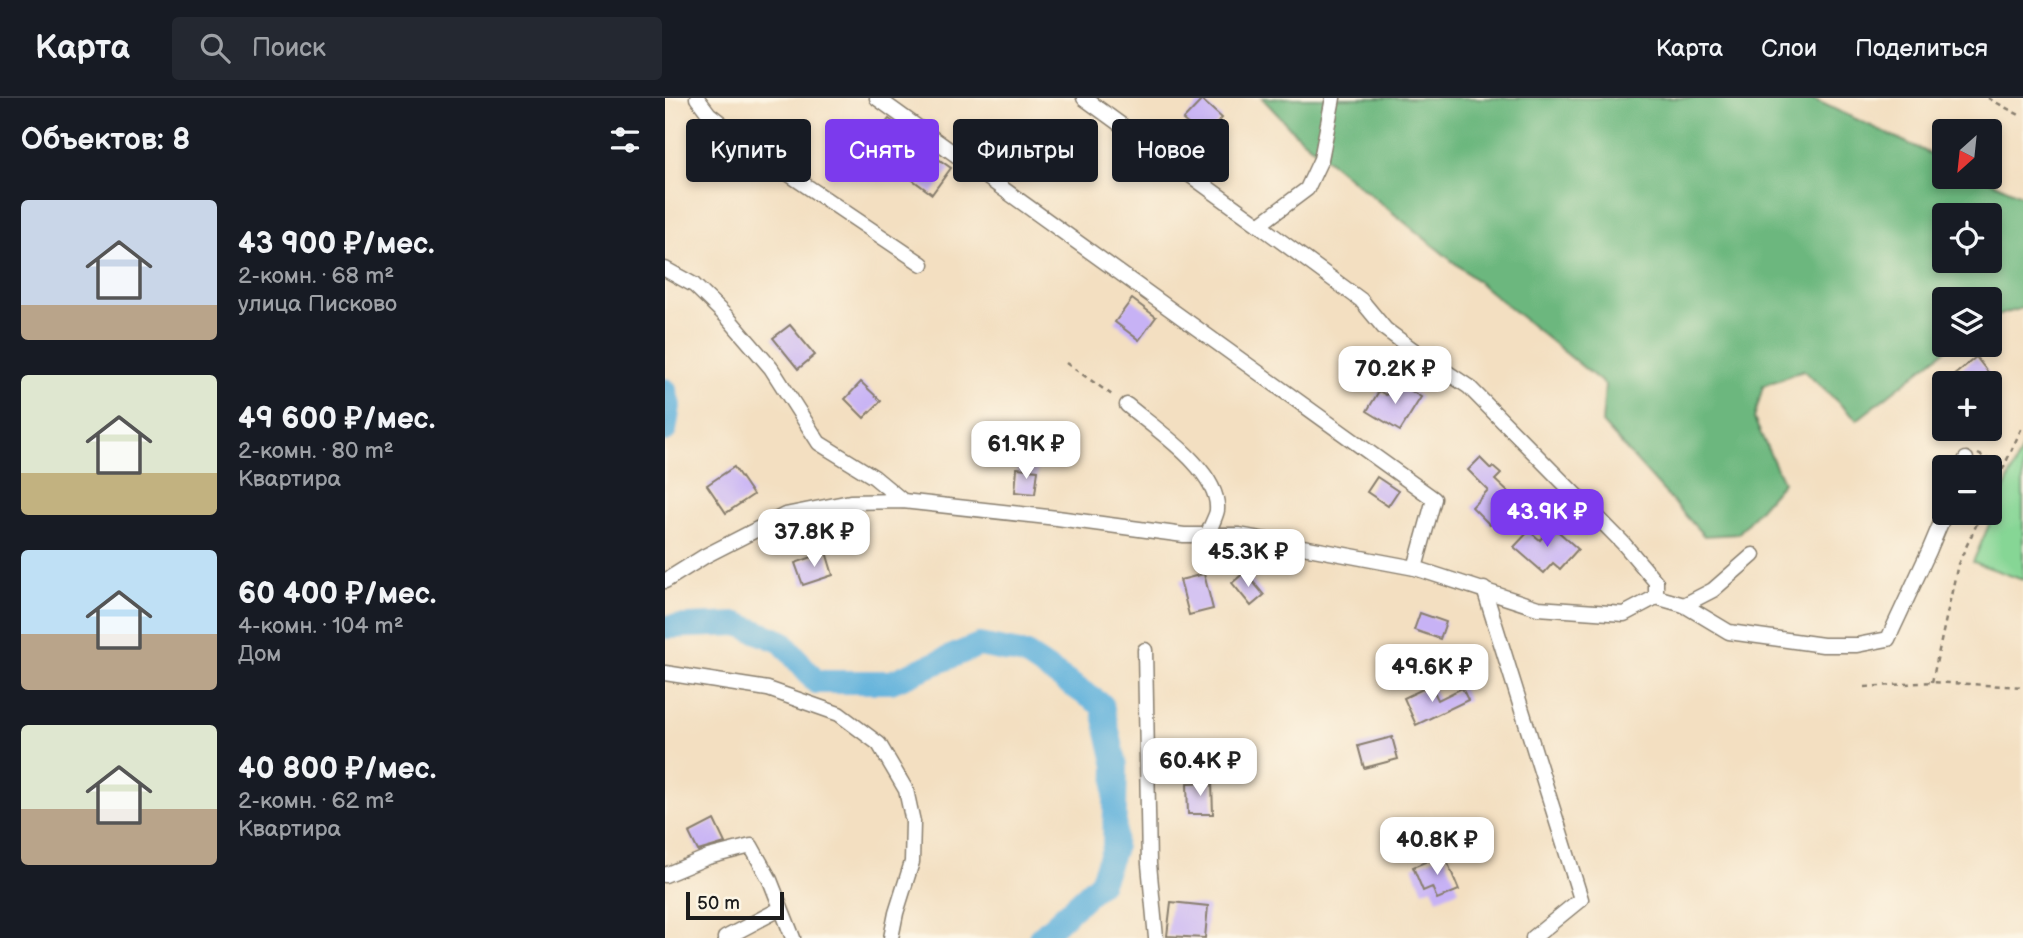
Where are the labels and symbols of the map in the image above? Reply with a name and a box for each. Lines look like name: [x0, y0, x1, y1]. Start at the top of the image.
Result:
north arrow: [1932, 119, 2002, 189]
pin: 70.2K ₽: [1330, 346, 1460, 406]
pin: 61.9K ₽: [961, 422, 1091, 481]
pin: 43.9K ₽: [1482, 490, 1612, 549]
pin: 37.8K ₽: [749, 510, 879, 569]
pin: 45.3K ₽: [1183, 530, 1313, 589]
pin: 49.6K ₽: [1367, 644, 1497, 704]
pin: 60.4K ₽: [1135, 738, 1265, 798]
pin: 40.8K ₽: [1372, 818, 1502, 877]
scale bar: [686, 889, 784, 921]

